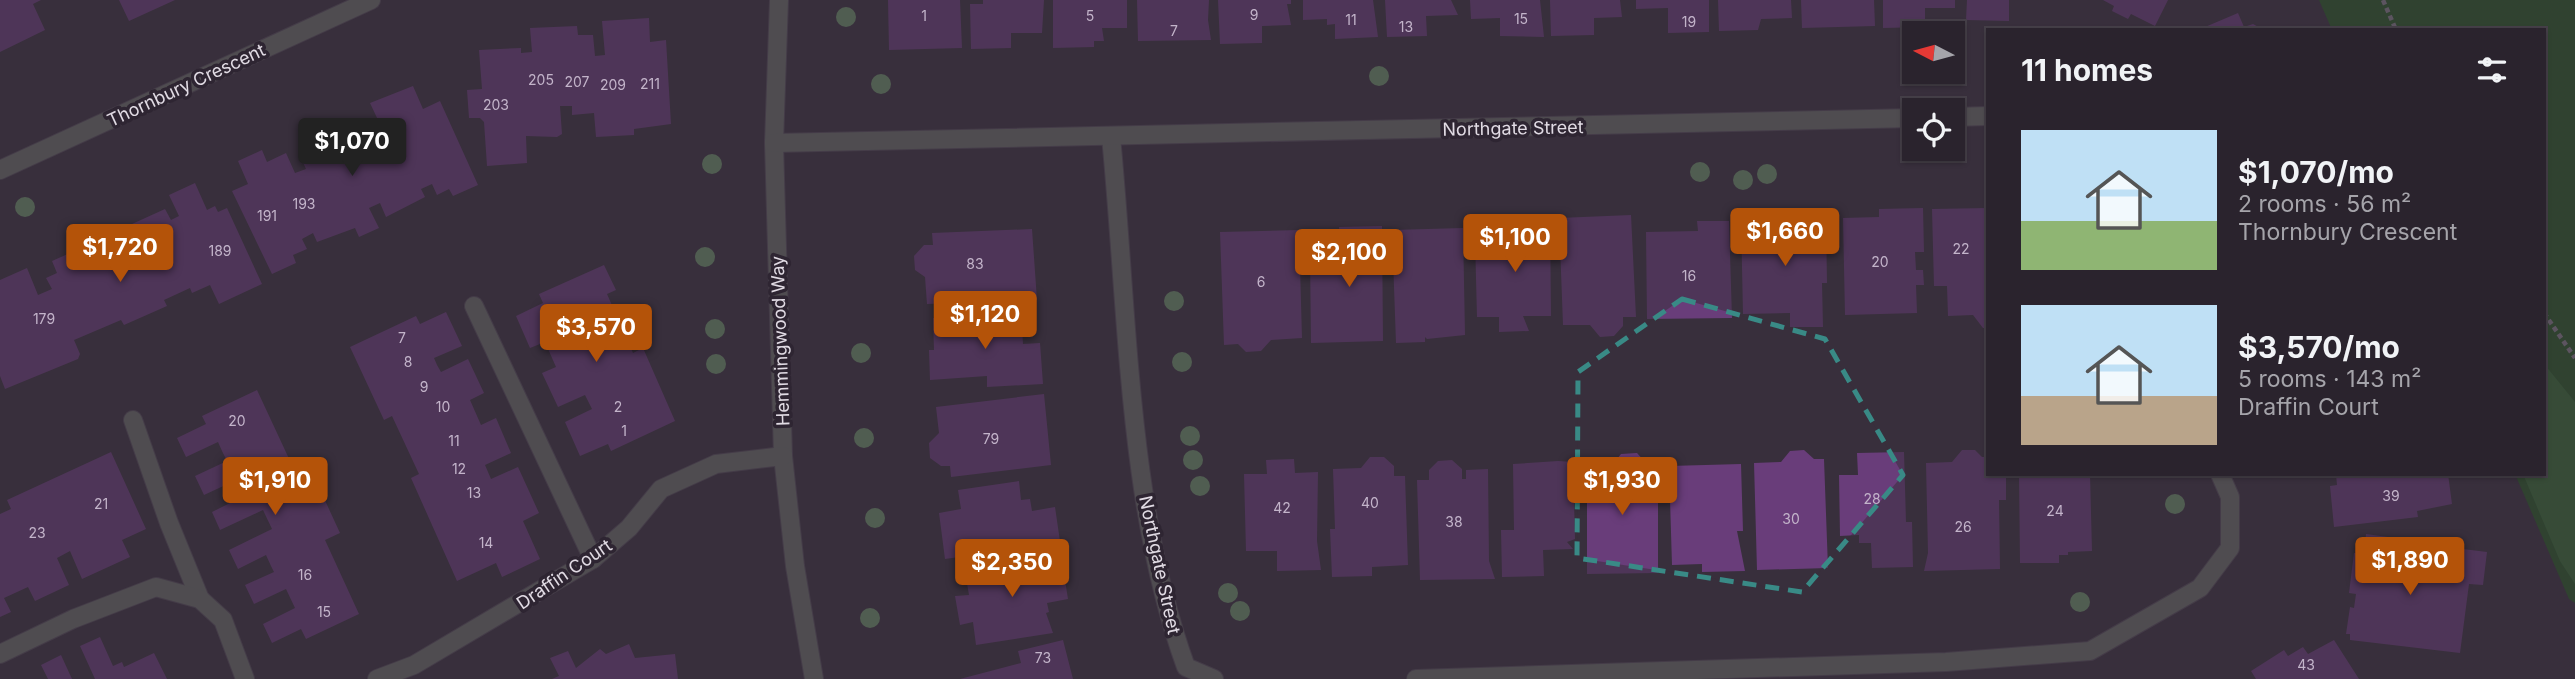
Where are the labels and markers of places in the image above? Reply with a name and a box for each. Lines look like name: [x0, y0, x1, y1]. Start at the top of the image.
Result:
pin: $1,070: [295, 118, 409, 178]
pin: $1,660: [1728, 208, 1842, 268]
pin: $1,100: [1458, 215, 1572, 274]
pin: $1,720: [63, 224, 177, 284]
pin: $2,100: [1292, 230, 1406, 289]
pin: $1,120: [928, 292, 1042, 351]
pin: $3,570: [539, 304, 653, 364]
pin: $1,910: [218, 458, 332, 517]
pin: $1,930: [1565, 458, 1679, 517]
pin: $1,890: [2353, 538, 2467, 597]
pin: $2,350: [955, 540, 1069, 599]

